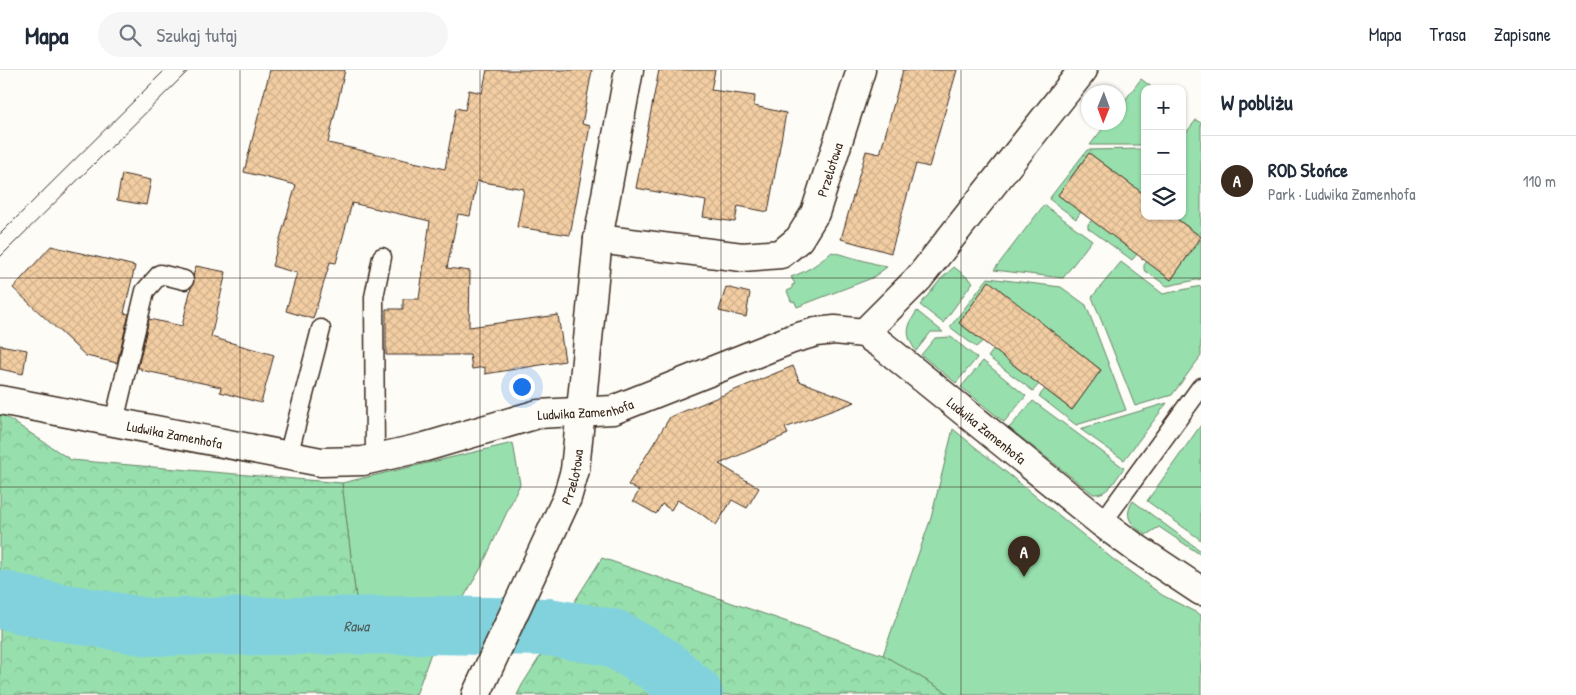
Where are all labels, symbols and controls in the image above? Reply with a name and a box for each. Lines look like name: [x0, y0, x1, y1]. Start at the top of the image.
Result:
search box: [98, 12, 448, 57]
text: Mapa: [25, 19, 68, 51]
icon: search: [116, 21, 144, 49]
text: Szukaj tutaj: [156, 22, 238, 48]
text: Mapa: [1369, 22, 1401, 47]
text: Trasa: [1429, 22, 1466, 47]
text: Zapisane: [1494, 22, 1551, 47]
north arrow: [1081, 85, 1126, 130]
map controls: [1141, 85, 1186, 220]
button: +: [1141, 85, 1186, 130]
text: W pobliżu: [1221, 88, 1293, 117]
button: −: [1141, 130, 1186, 175]
street label: Przelotowa: [811, 140, 847, 199]
text: ROD Słońce: [1268, 157, 1348, 183]
text: A: [1233, 170, 1241, 192]
text: 110 m: [1523, 170, 1556, 192]
button: layers: [1141, 175, 1186, 220]
text: Park · Ludwika Zamenhofa: [1268, 183, 1416, 205]
your location: [509, 374, 535, 400]
street label: Ludwika Zamenhofa: [944, 392, 1031, 468]
street label: Ludwika Zamenhofa: [537, 393, 636, 424]
street label: Ludwika Zamenhofa: [126, 415, 224, 452]
street label: Przelotowa: [556, 448, 587, 507]
pin: A: [1008, 536, 1040, 577]
water label: Rawa: [343, 615, 371, 636]

